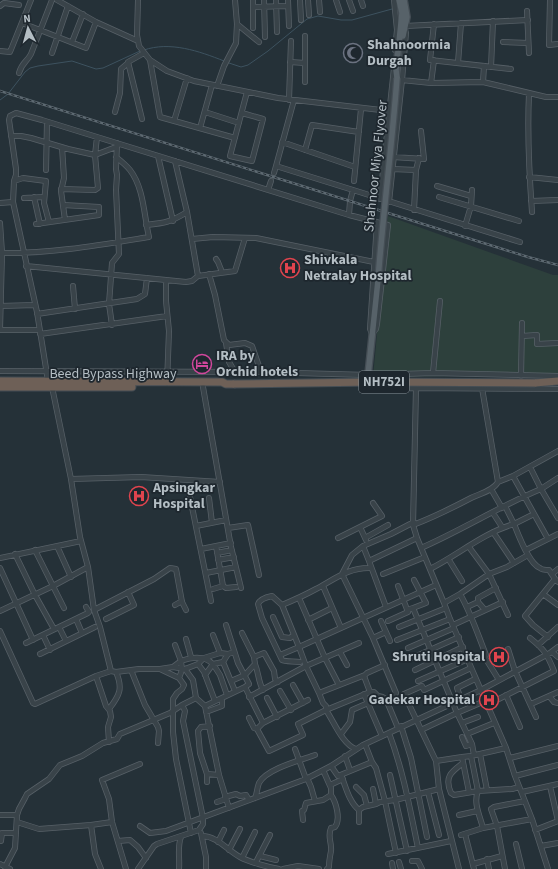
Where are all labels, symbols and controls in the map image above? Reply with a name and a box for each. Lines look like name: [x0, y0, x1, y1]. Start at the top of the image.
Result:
north arrow: [8, 8, 48, 48]
text: N: [23, 11, 31, 26]
place label: Shahnoormia Durgah: [367, 35, 451, 71]
mosque icon: Shahnoormia Durgah: [342, 42, 364, 64]
street label: Shahnoor Miya Flyover: [359, 99, 393, 233]
place label: Shivkala Netralay Hospital: [304, 250, 412, 286]
hospital icon: Shivkala Netralay Hospital: [279, 257, 301, 279]
place label: IRA by Orchid hotels: [216, 346, 298, 382]
hotel icon: IRA by Orchid hotels: [191, 353, 213, 375]
street label: Beed Bypass Highway: [49, 364, 177, 384]
road number: NH752I: [359, 371, 409, 393]
place label: Apsingkar Hospital: [152, 478, 215, 514]
hospital icon: Apsingkar Hospital: [128, 485, 150, 507]
hospital icon: Shruti Hospital: [488, 646, 510, 668]
place label: Shruti Hospital: [392, 647, 485, 667]
hospital icon: Gadekar Hospital: [478, 689, 500, 711]
place label: Gadekar Hospital: [368, 690, 475, 710]

